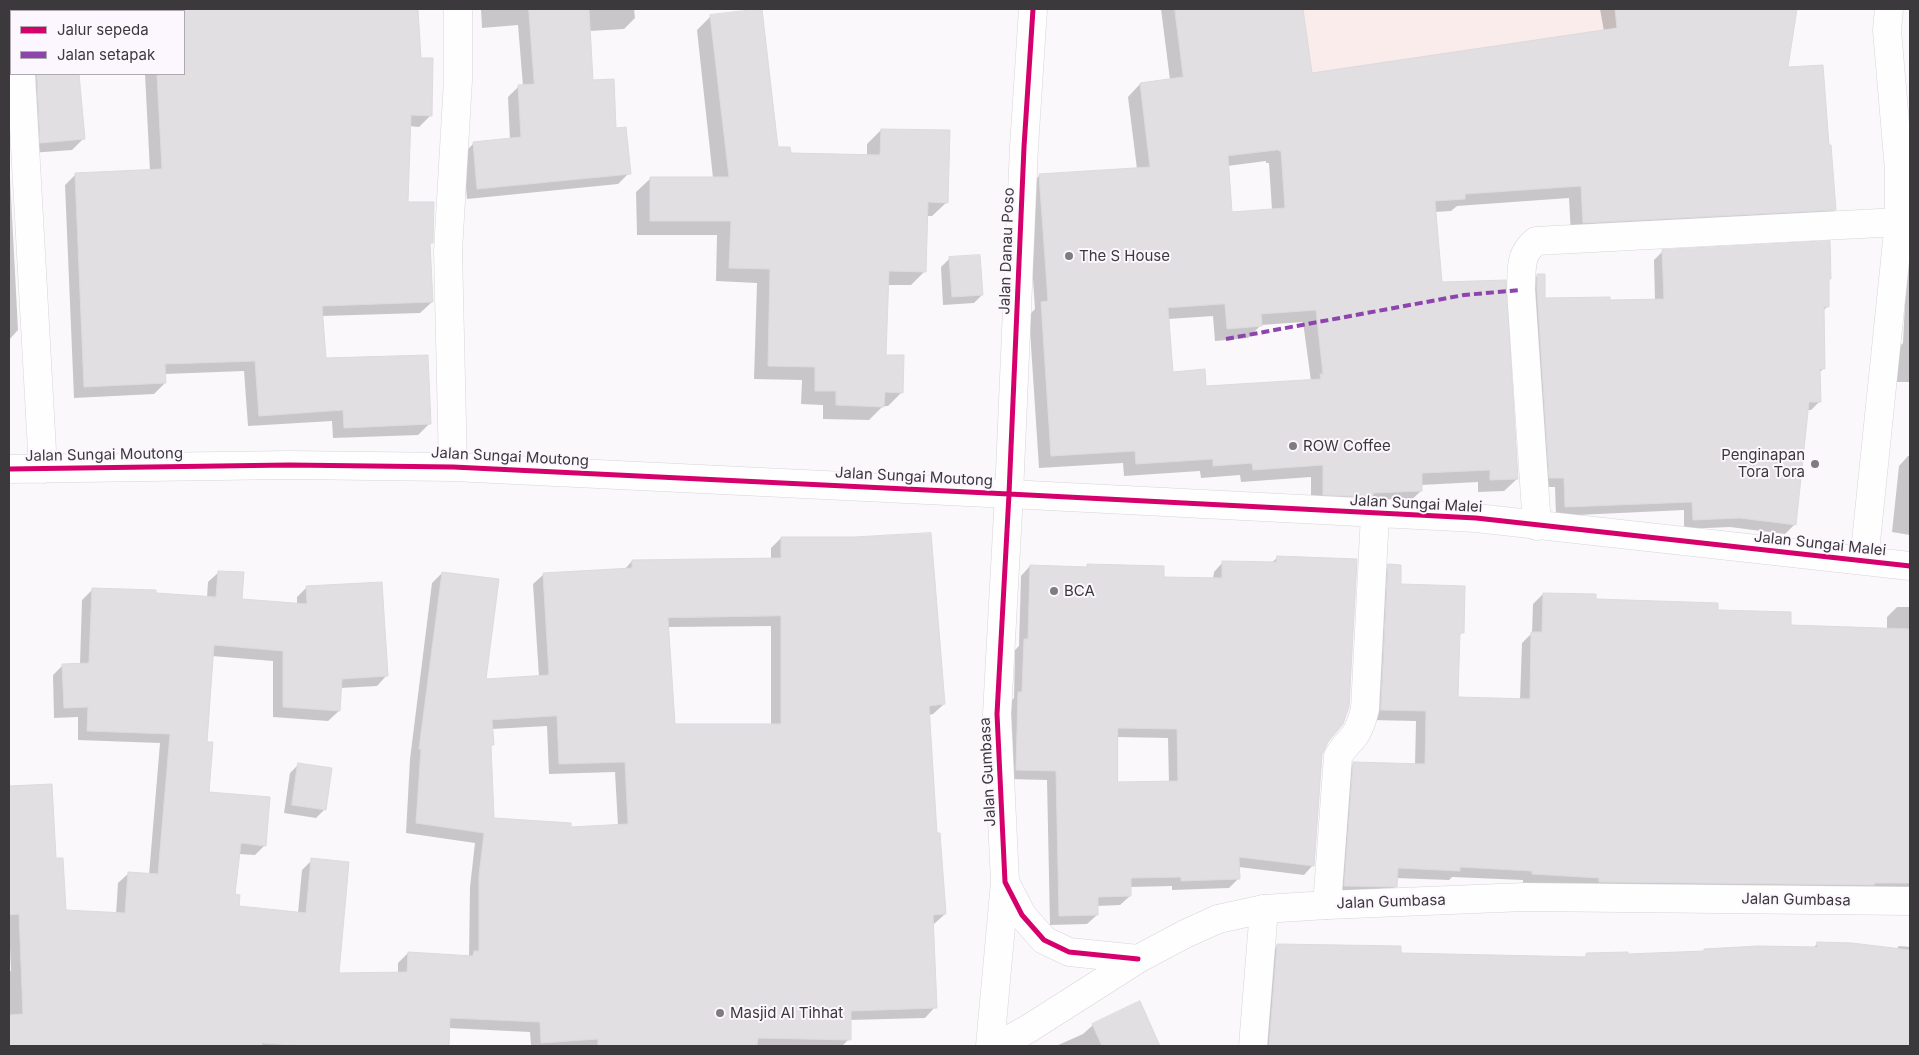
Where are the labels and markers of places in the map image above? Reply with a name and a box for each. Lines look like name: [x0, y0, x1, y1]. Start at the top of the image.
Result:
place label: The S House: [1079, 247, 1170, 265]
marker: The S House: [1063, 250, 1075, 262]
place label: ROW Coffee: [1303, 437, 1391, 455]
marker: ROW Coffee: [1287, 440, 1299, 452]
place label: Penginapan Tora Tora: [1721, 446, 1805, 481]
marker: Penginapan Tora Tora: [1809, 458, 1821, 470]
place label: BCA: [1064, 582, 1095, 600]
marker: BCA: [1048, 585, 1060, 597]
place label: Masjid Al Tihhat: [730, 1004, 843, 1022]
marker: Masjid Al Tihhat: [714, 1007, 726, 1019]

